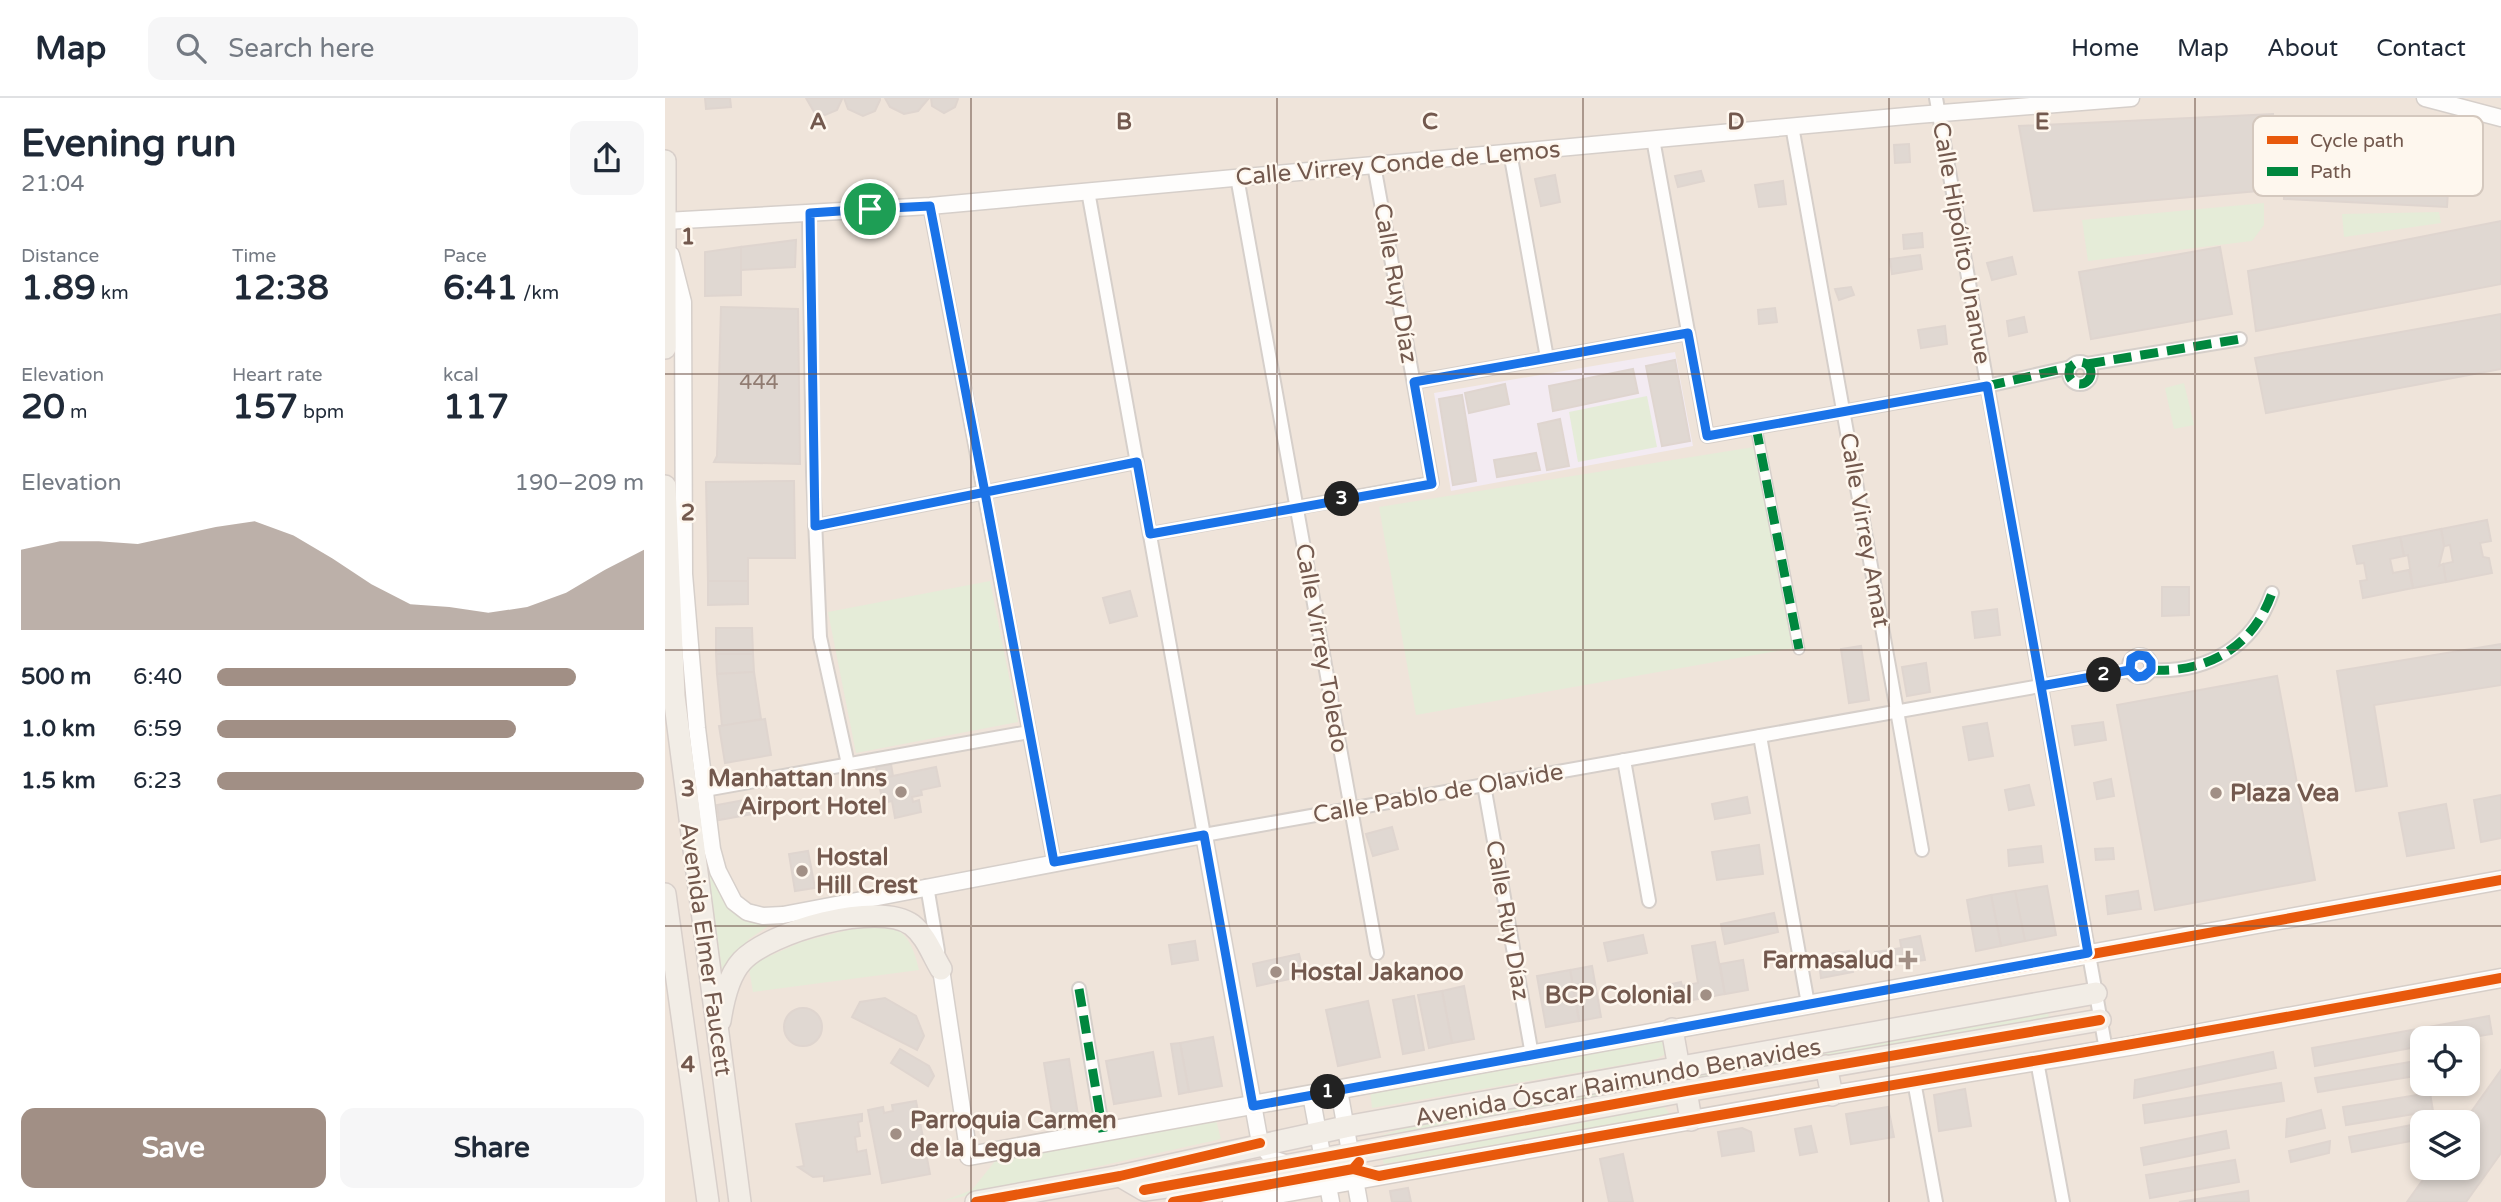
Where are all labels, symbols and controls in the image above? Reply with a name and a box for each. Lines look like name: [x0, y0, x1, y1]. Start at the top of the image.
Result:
search box: [148, 17, 638, 80]
text: Map: [35, 29, 106, 68]
icon: search: [172, 29, 210, 67]
text: Search here: [228, 33, 374, 64]
text: Home: [2071, 34, 2139, 63]
text: Map: [2177, 34, 2229, 63]
text: About: [2267, 34, 2338, 63]
text: Contact: [2376, 34, 2466, 63]
text: A: [809, 108, 827, 136]
text: B: [1116, 108, 1132, 136]
text: C: [1422, 108, 1438, 136]
text: D: [1727, 108, 1745, 136]
text: E: [2035, 108, 2049, 136]
legend: [2253, 116, 2483, 196]
street label: Calle Hipólito Unanue: [1926, 119, 1997, 367]
text: Evening run: [21, 121, 236, 167]
button: share: [570, 121, 644, 195]
text: Cycle path: [2310, 130, 2404, 152]
street label: Calle Virrey Conde de Lemos: [1234, 135, 1562, 192]
text: Path: [2310, 161, 2352, 183]
text: 21:04: [21, 170, 85, 198]
pin: [840, 179, 900, 239]
icon: arrive: [851, 190, 889, 228]
street label: Calle Ruy Díaz: [1367, 201, 1424, 365]
text: 1: [681, 223, 695, 251]
text: Distance: [21, 245, 99, 267]
text: Time: [232, 245, 276, 267]
text: Pace: [443, 245, 487, 267]
text: 1.89: [21, 267, 96, 309]
text: 12:38: [232, 267, 329, 309]
text: 6:41: [443, 267, 518, 309]
text: km: [96, 282, 129, 304]
text: /km: [518, 282, 559, 304]
text: Elevation: [21, 364, 104, 386]
text: Heart rate: [232, 364, 323, 386]
text: kcal: [443, 364, 479, 386]
house number: 444: [739, 370, 779, 395]
text: 20: [21, 386, 65, 428]
text: 157: [232, 386, 298, 428]
text: 117: [443, 386, 509, 428]
text: m: [65, 401, 87, 423]
text: bpm: [298, 401, 344, 423]
street label: Calle Virrey Amat: [1833, 431, 1896, 630]
text: Elevation: [21, 469, 122, 497]
text: 190–209 m: [515, 469, 644, 497]
pin: 3: [1325, 482, 1359, 516]
text: 3: [1336, 487, 1347, 509]
text: 2: [681, 499, 695, 527]
street label: Calle Virrey Toledo: [1289, 541, 1354, 755]
pin: 2: [2087, 658, 2121, 692]
text: 500 m: [21, 663, 91, 691]
text: 6:40: [133, 663, 182, 691]
text: 2: [2098, 663, 2109, 685]
text: 1.0 km: [21, 715, 96, 743]
text: 6:59: [133, 715, 182, 743]
street label: Calle Pablo de Olavide: [1311, 757, 1566, 830]
place label: Manhattan Inns Airport Hotel: [708, 764, 887, 821]
text: 1.5 km: [21, 767, 96, 795]
text: 6:23: [133, 767, 182, 795]
text: 3: [681, 775, 695, 803]
place label: Plaza Vea: [2230, 779, 2340, 808]
marker: Manhattan Inns Airport Hotel: [893, 784, 909, 800]
marker: Plaza Vea: [2208, 785, 2224, 801]
street label: Avenida Elmer Faucett: [673, 820, 738, 1078]
street label: Calle Ruy Díaz: [1479, 838, 1536, 1002]
place label: Hostal Hill Crest: [816, 843, 918, 900]
marker: Hostal Hill Crest: [794, 863, 810, 879]
place label: Farmasalud: [1762, 946, 1894, 975]
marker: Farmasalud: [1900, 952, 1916, 968]
place label: Hostal Jakanoo: [1290, 958, 1463, 987]
marker: Hostal Jakanoo: [1268, 964, 1284, 980]
place label: BCP Colonial: [1545, 981, 1692, 1010]
marker: BCP Colonial: [1698, 987, 1714, 1003]
map controls: [2410, 1026, 2480, 1180]
button: locate: [2410, 1026, 2480, 1096]
street label: Avenida Óscar Raimundo Benavides: [1413, 1031, 1823, 1133]
text: 4: [681, 1051, 696, 1079]
pin: 1: [1311, 1074, 1345, 1110]
text: 1: [1322, 1080, 1333, 1102]
place label: Parroquia Carmen de la Legua: [910, 1106, 1117, 1163]
button: Save: [21, 1108, 326, 1188]
button: Share: [340, 1108, 644, 1188]
button: layers: [2410, 1110, 2480, 1180]
marker: Parroquia Carmen de la Legua: [888, 1126, 904, 1142]

